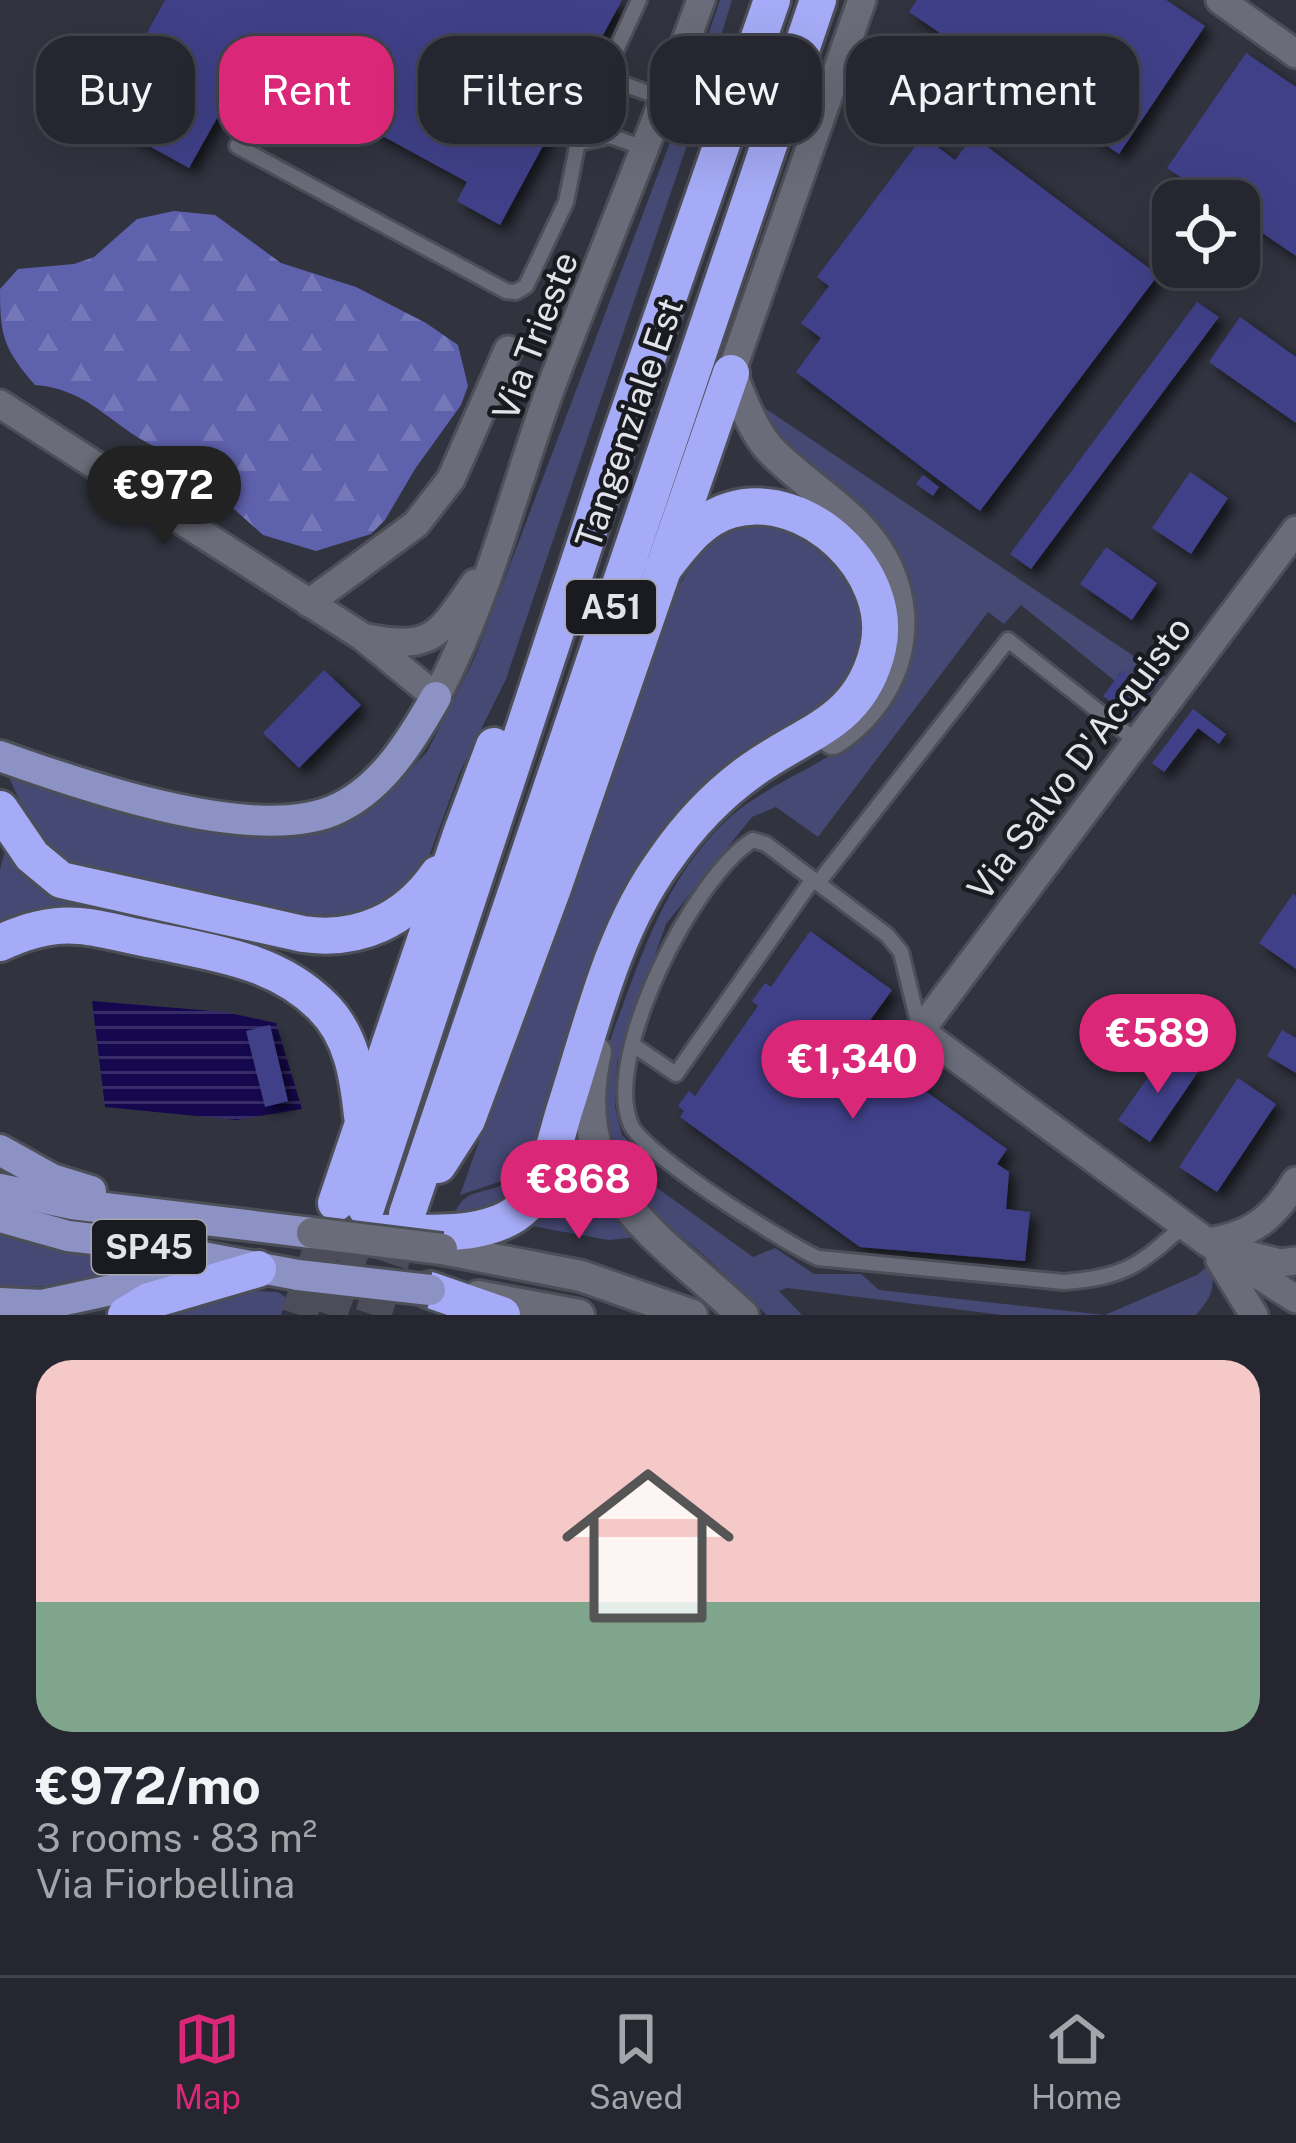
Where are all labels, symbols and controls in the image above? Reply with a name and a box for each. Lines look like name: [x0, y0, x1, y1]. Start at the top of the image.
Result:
chip: Buy: [36, 36, 195, 144]
chip: Rent: [219, 36, 394, 144]
chip: Filters: [418, 36, 626, 144]
chip: New: [650, 36, 822, 144]
chip: Apartment: [846, 36, 1139, 144]
map controls: [1152, 180, 1260, 288]
button: locate: [1152, 180, 1260, 288]
street label: Via Trieste: [484, 246, 586, 426]
street label: Tangenziale Est: [567, 292, 691, 554]
pin: €972: [93, 446, 235, 548]
text: €972: [114, 462, 214, 508]
road number: A51: [566, 580, 656, 634]
street label: Via Salvo D'Acquisto: [959, 608, 1199, 908]
pin: €589: [1087, 994, 1229, 1096]
text: €589: [1106, 1010, 1210, 1056]
pin: €1,340: [755, 1020, 951, 1122]
text: €1,340: [788, 1036, 918, 1082]
pin: €868: [508, 1140, 650, 1242]
text: €868: [527, 1156, 631, 1202]
road number: SP45: [92, 1220, 206, 1274]
icon: home: [540, 1438, 756, 1654]
text: €972/mo: [36, 1756, 261, 1815]
text: 3 rooms · 83 m²: [36, 1815, 317, 1861]
text: Via Fiorbellina: [36, 1861, 295, 1907]
tab: Map: [174, 2006, 241, 2116]
tab: Saved: [589, 2006, 683, 2116]
tab: Home: [1031, 2006, 1122, 2116]

